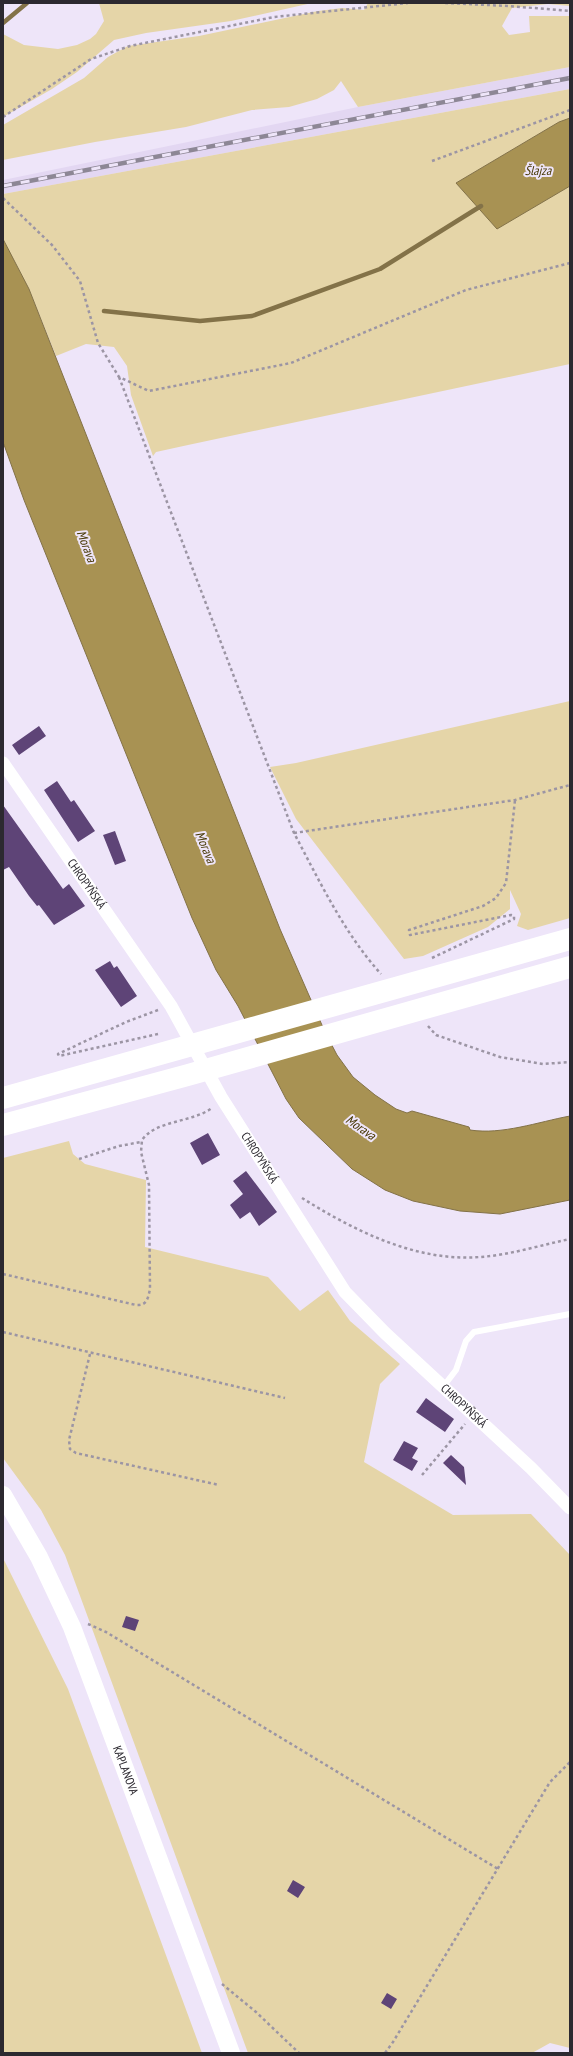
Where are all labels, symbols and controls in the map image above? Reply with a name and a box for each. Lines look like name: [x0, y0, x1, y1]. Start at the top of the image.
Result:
water label: Šlajza: [525, 162, 552, 179]
water label: Morava: [73, 528, 101, 565]
water label: Morava: [191, 829, 220, 866]
street label: CHROPYŇSKÁ: [64, 856, 110, 912]
water label: Morava: [342, 1111, 380, 1144]
street label: CHROPYŇSKÁ: [238, 1129, 282, 1186]
street label: CHROPYŇSKÁ: [438, 1380, 491, 1431]
street label: KAPLANOVA: [110, 1744, 142, 1797]

